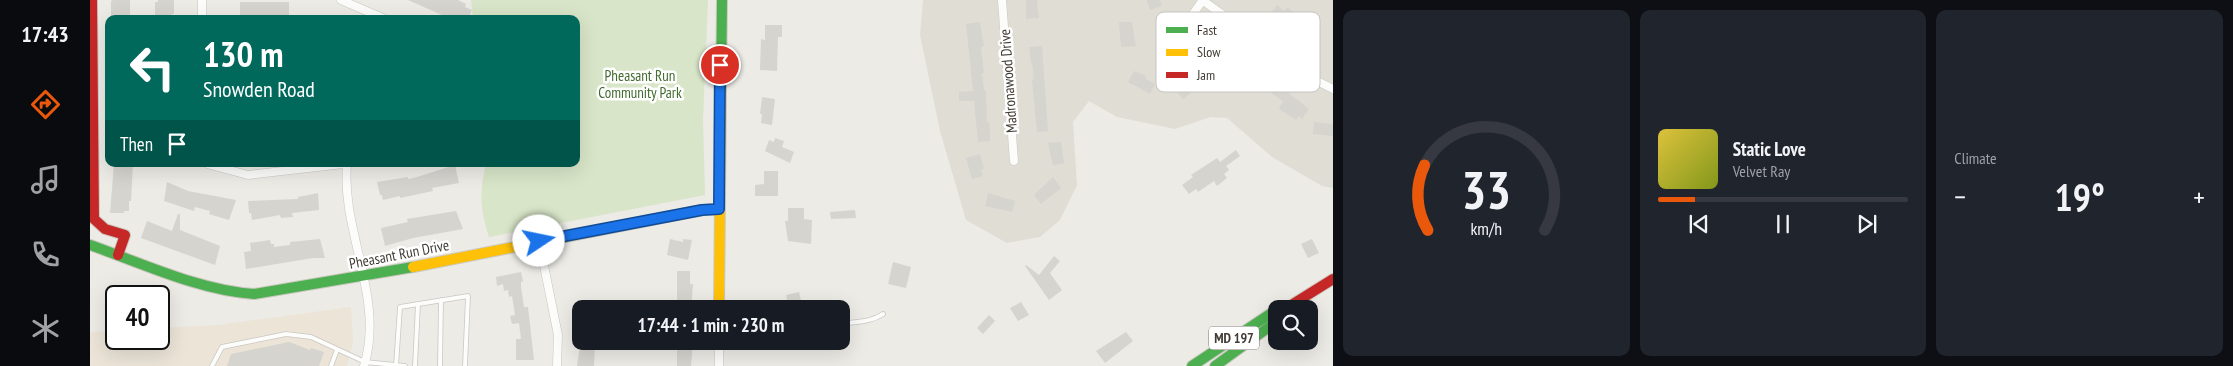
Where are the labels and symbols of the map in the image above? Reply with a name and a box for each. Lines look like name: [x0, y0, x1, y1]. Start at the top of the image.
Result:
legend: [1156, 12, 1320, 92]
text: Fast: [1197, 21, 1217, 39]
street label: Madronawood Drive: [995, 29, 1021, 133]
text: Slow: [1197, 43, 1221, 61]
pin: [699, 44, 741, 86]
park label: Pheasant Run Community Park: [598, 66, 682, 102]
text: Jam: [1196, 66, 1215, 84]
position arrow: [512, 214, 564, 266]
street label: Pheasant Run Drive: [347, 235, 451, 273]
speed limit sign: 40: [105, 285, 170, 350]
road number: MD 197: [1209, 326, 1259, 349]

